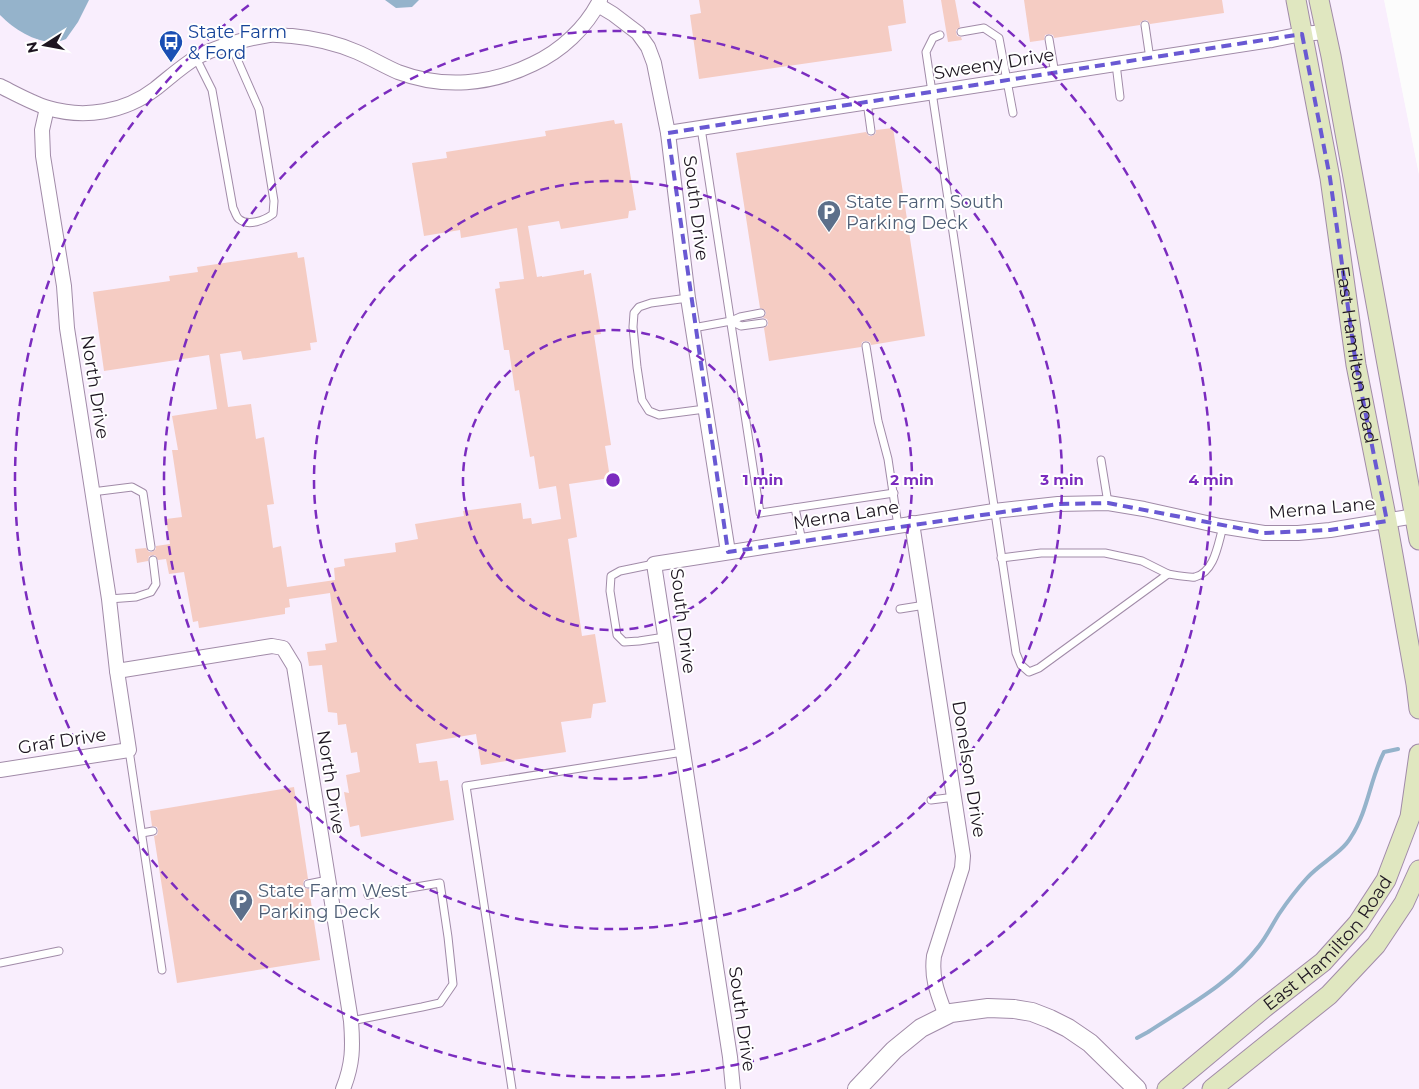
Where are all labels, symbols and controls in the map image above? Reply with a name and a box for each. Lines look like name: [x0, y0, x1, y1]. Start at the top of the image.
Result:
north arrow: [20, 20, 70, 70]
place label: State Farm & Ford: [188, 21, 287, 64]
bus stop icon: State Farm & Ford: [158, 29, 184, 63]
text: N: [22, 40, 42, 55]
street label: Sweeny Drive: [932, 44, 1056, 84]
street label: South Drive: [679, 154, 713, 262]
place label: State Farm South Parking Deck: [846, 191, 1004, 234]
parking icon: State Farm South Parking Deck: [816, 199, 842, 233]
street label: East Hamilton Road: [1331, 265, 1382, 445]
street label: North Drive: [76, 334, 114, 441]
text: 1 min: [743, 470, 783, 489]
text: 2 min: [890, 470, 934, 489]
text: 3 min: [1039, 470, 1084, 489]
text: 4 min: [1188, 470, 1234, 489]
centre of rings: [604, 471, 622, 489]
street label: Merna Lane: [1268, 492, 1376, 524]
street label: Merna Lane: [791, 496, 901, 534]
street label: South Drive: [666, 567, 700, 675]
street label: Donelson Drive: [947, 699, 991, 839]
street label: Graf Drive: [16, 723, 108, 759]
street label: North Drive: [312, 729, 350, 836]
street label: East Hamilton Road: [1259, 872, 1397, 1016]
place label: State Farm West Parking Deck: [258, 880, 408, 923]
parking icon: State Farm West Parking Deck: [228, 888, 254, 922]
street label: South Drive: [724, 965, 760, 1073]

